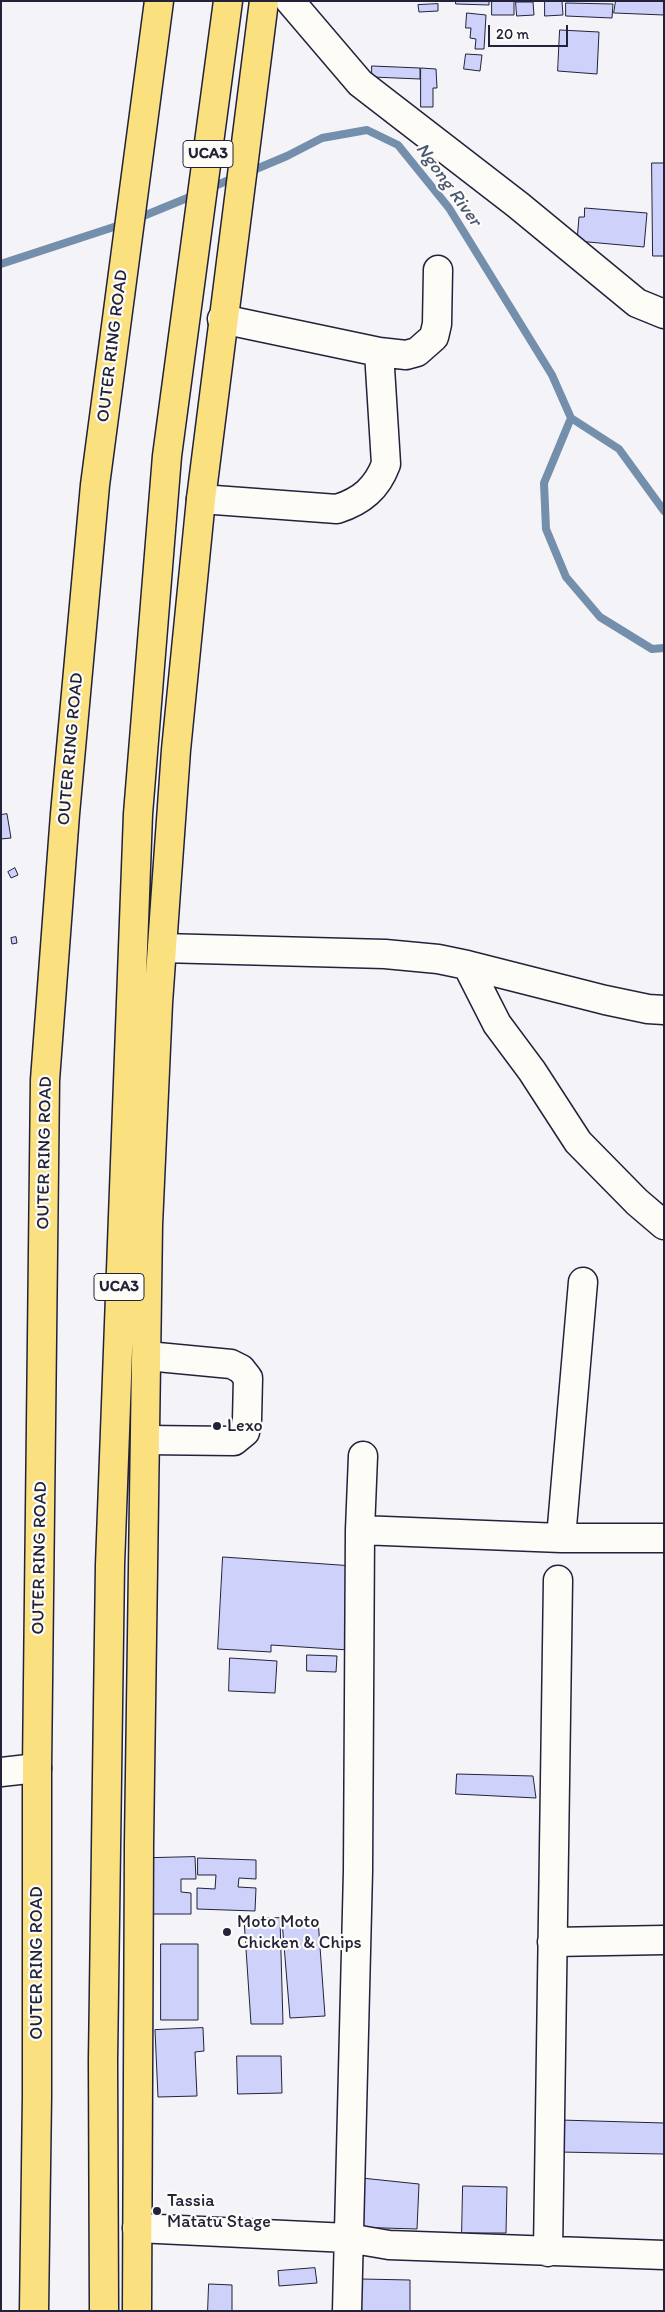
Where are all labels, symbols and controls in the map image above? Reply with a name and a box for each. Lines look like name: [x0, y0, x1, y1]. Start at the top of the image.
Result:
scale bar: [490, 15, 570, 47]
text: 20 m: [496, 25, 529, 43]
water label: Ngong River: [410, 139, 486, 231]
road number: UCA3: [183, 140, 233, 168]
street label: OUTER RING ROAD: [93, 269, 133, 423]
street label: OUTER RING ROAD: [54, 672, 88, 826]
street label: OUTER RING ROAD: [33, 1076, 57, 1230]
road number: UCA3: [94, 1274, 144, 1300]
place label: Lexo: [227, 1415, 263, 1437]
marker: Lexo: [211, 1420, 223, 1432]
street label: OUTER RING ROAD: [28, 1481, 52, 1635]
street label: OUTER RING ROAD: [26, 1886, 48, 2040]
place label: Moto Moto Chicken & Chips: [237, 1911, 362, 1954]
marker: Moto Moto Chicken & Chips: [221, 1926, 233, 1938]
place label: Tassia Matatu Stage: [167, 2190, 271, 2232]
marker: Tassia Matatu Stage: [151, 2205, 163, 2217]

